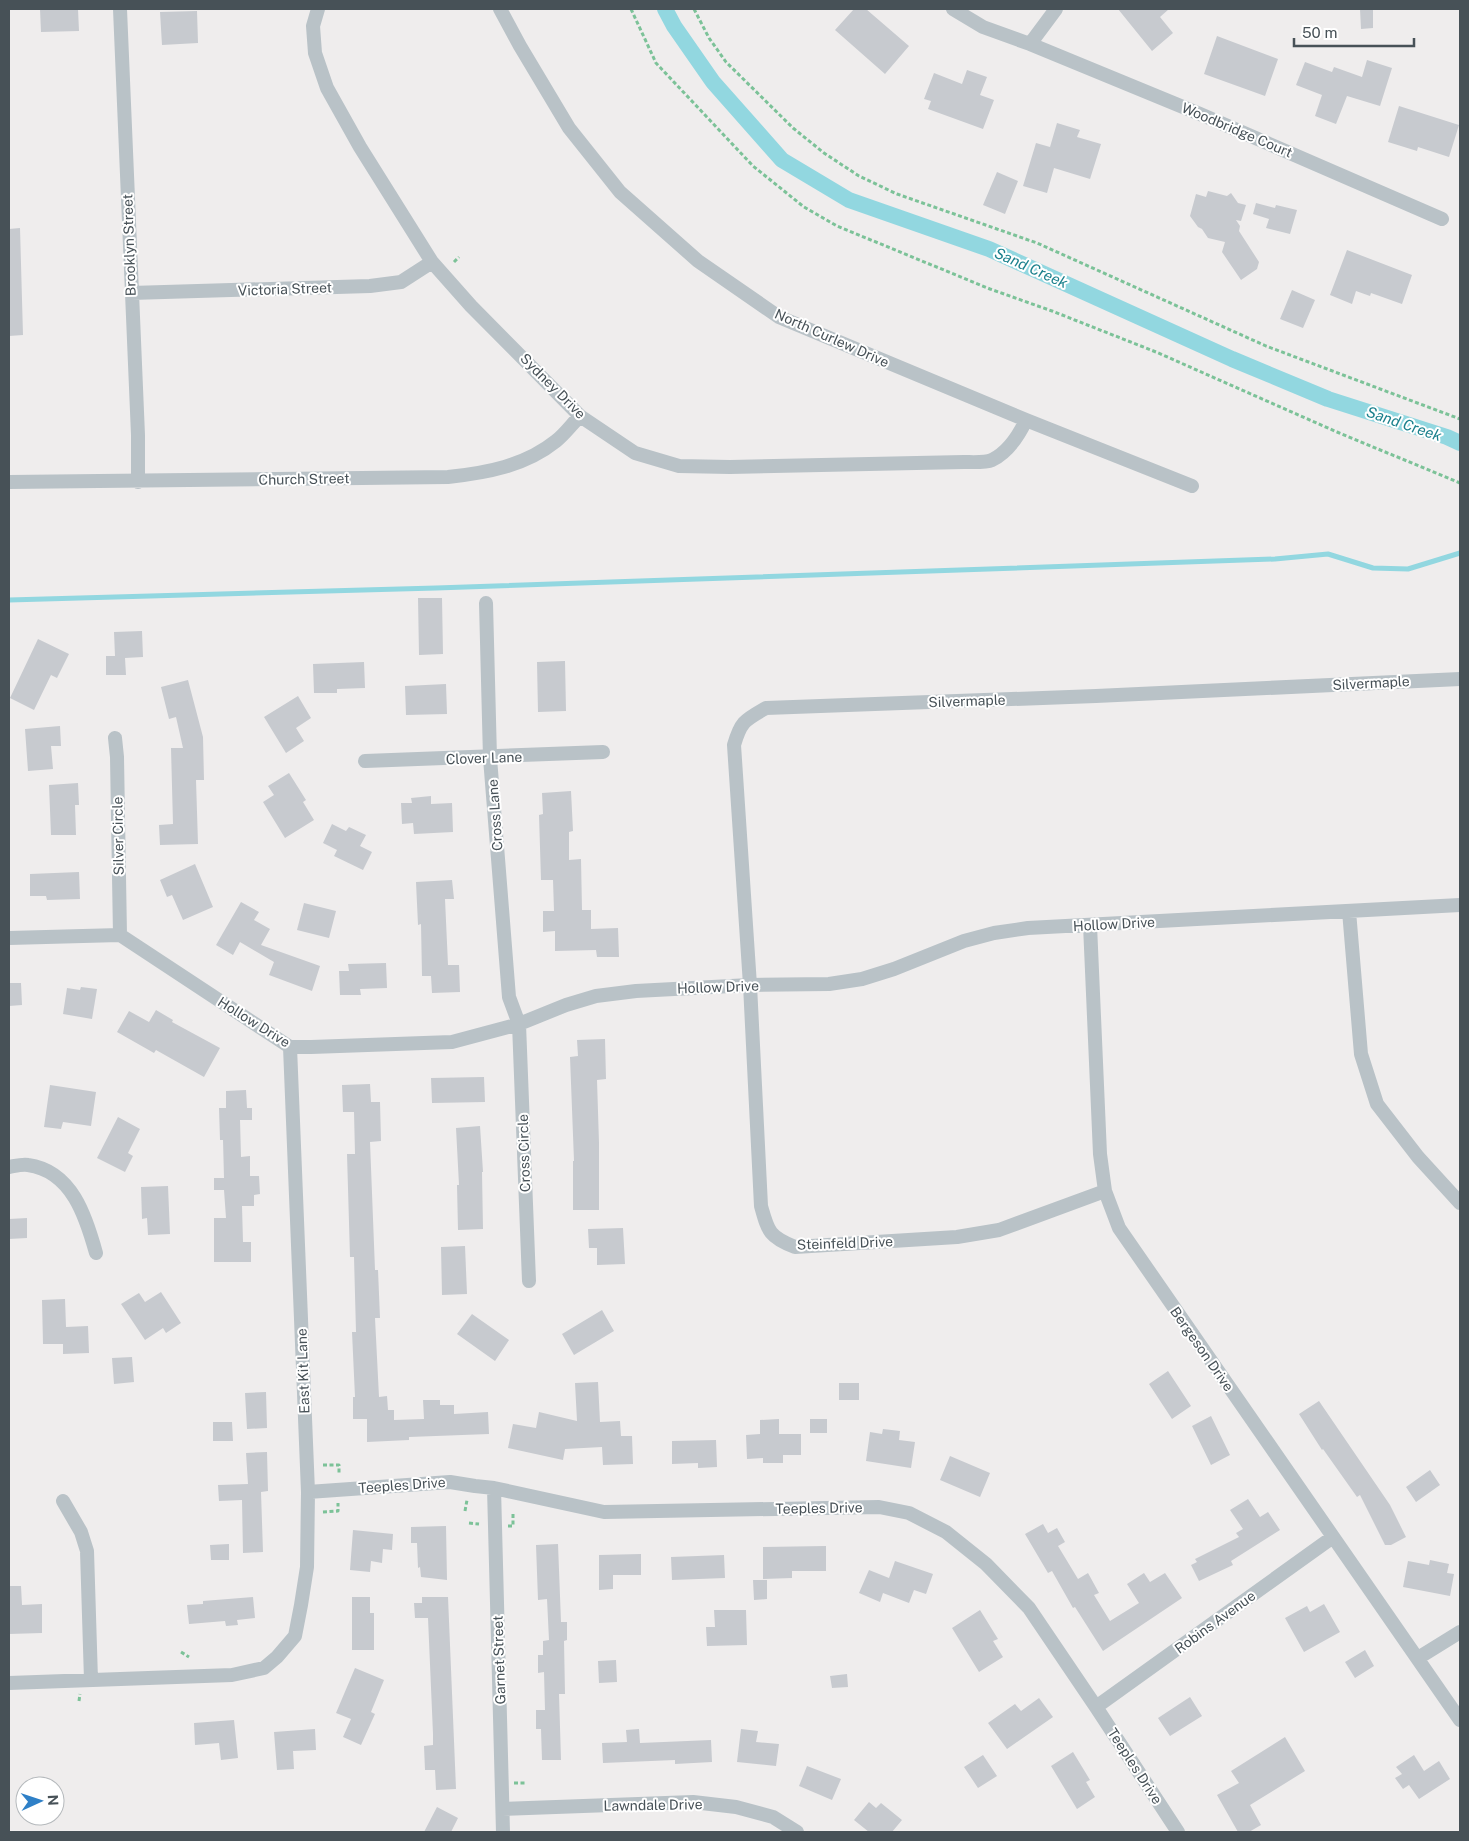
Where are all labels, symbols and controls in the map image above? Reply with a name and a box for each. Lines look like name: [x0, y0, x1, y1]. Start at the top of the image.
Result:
scale bar: [1294, 15, 1414, 47]
text: 50 m: [1302, 24, 1337, 41]
street label: Woodbridge Court: [1179, 99, 1295, 161]
street label: Brooklyn Street: [119, 194, 139, 296]
water label: Sand Creek: [992, 244, 1071, 292]
street label: Victoria Street: [238, 279, 332, 299]
street label: North Curlew Drive: [772, 306, 892, 370]
street label: Sydney Drive: [517, 350, 589, 422]
water label: Sand Creek: [1364, 403, 1445, 445]
street label: Church Street: [258, 470, 350, 488]
street label: Silvermaple: [1332, 673, 1410, 693]
street label: Silvermaple: [928, 692, 1006, 710]
street label: Clover Lane: [445, 749, 523, 767]
street label: Cross Lane: [485, 778, 505, 851]
street label: Silver Circle: [109, 797, 127, 875]
street label: Hollow Drive: [1073, 914, 1155, 934]
street label: Hollow Drive: [677, 978, 759, 996]
street label: Hollow Drive: [215, 993, 293, 1051]
street label: Cross Circle: [515, 1114, 533, 1192]
street label: Steinfeld Drive: [797, 1233, 893, 1253]
street label: Bergeson Drive: [1167, 1304, 1237, 1394]
street label: East Kit Lane: [294, 1328, 312, 1414]
street label: Teeples Drive: [358, 1474, 446, 1496]
street label: Teeples Drive: [775, 1499, 863, 1517]
street label: Robins Avenue: [1172, 1587, 1258, 1657]
street label: Garnet Street: [489, 1615, 509, 1705]
street label: Teeples Drive: [1105, 1725, 1166, 1807]
north arrow: [15, 1776, 65, 1826]
text: N: [45, 1794, 61, 1806]
street label: Lawndale Drive: [603, 1796, 703, 1814]

